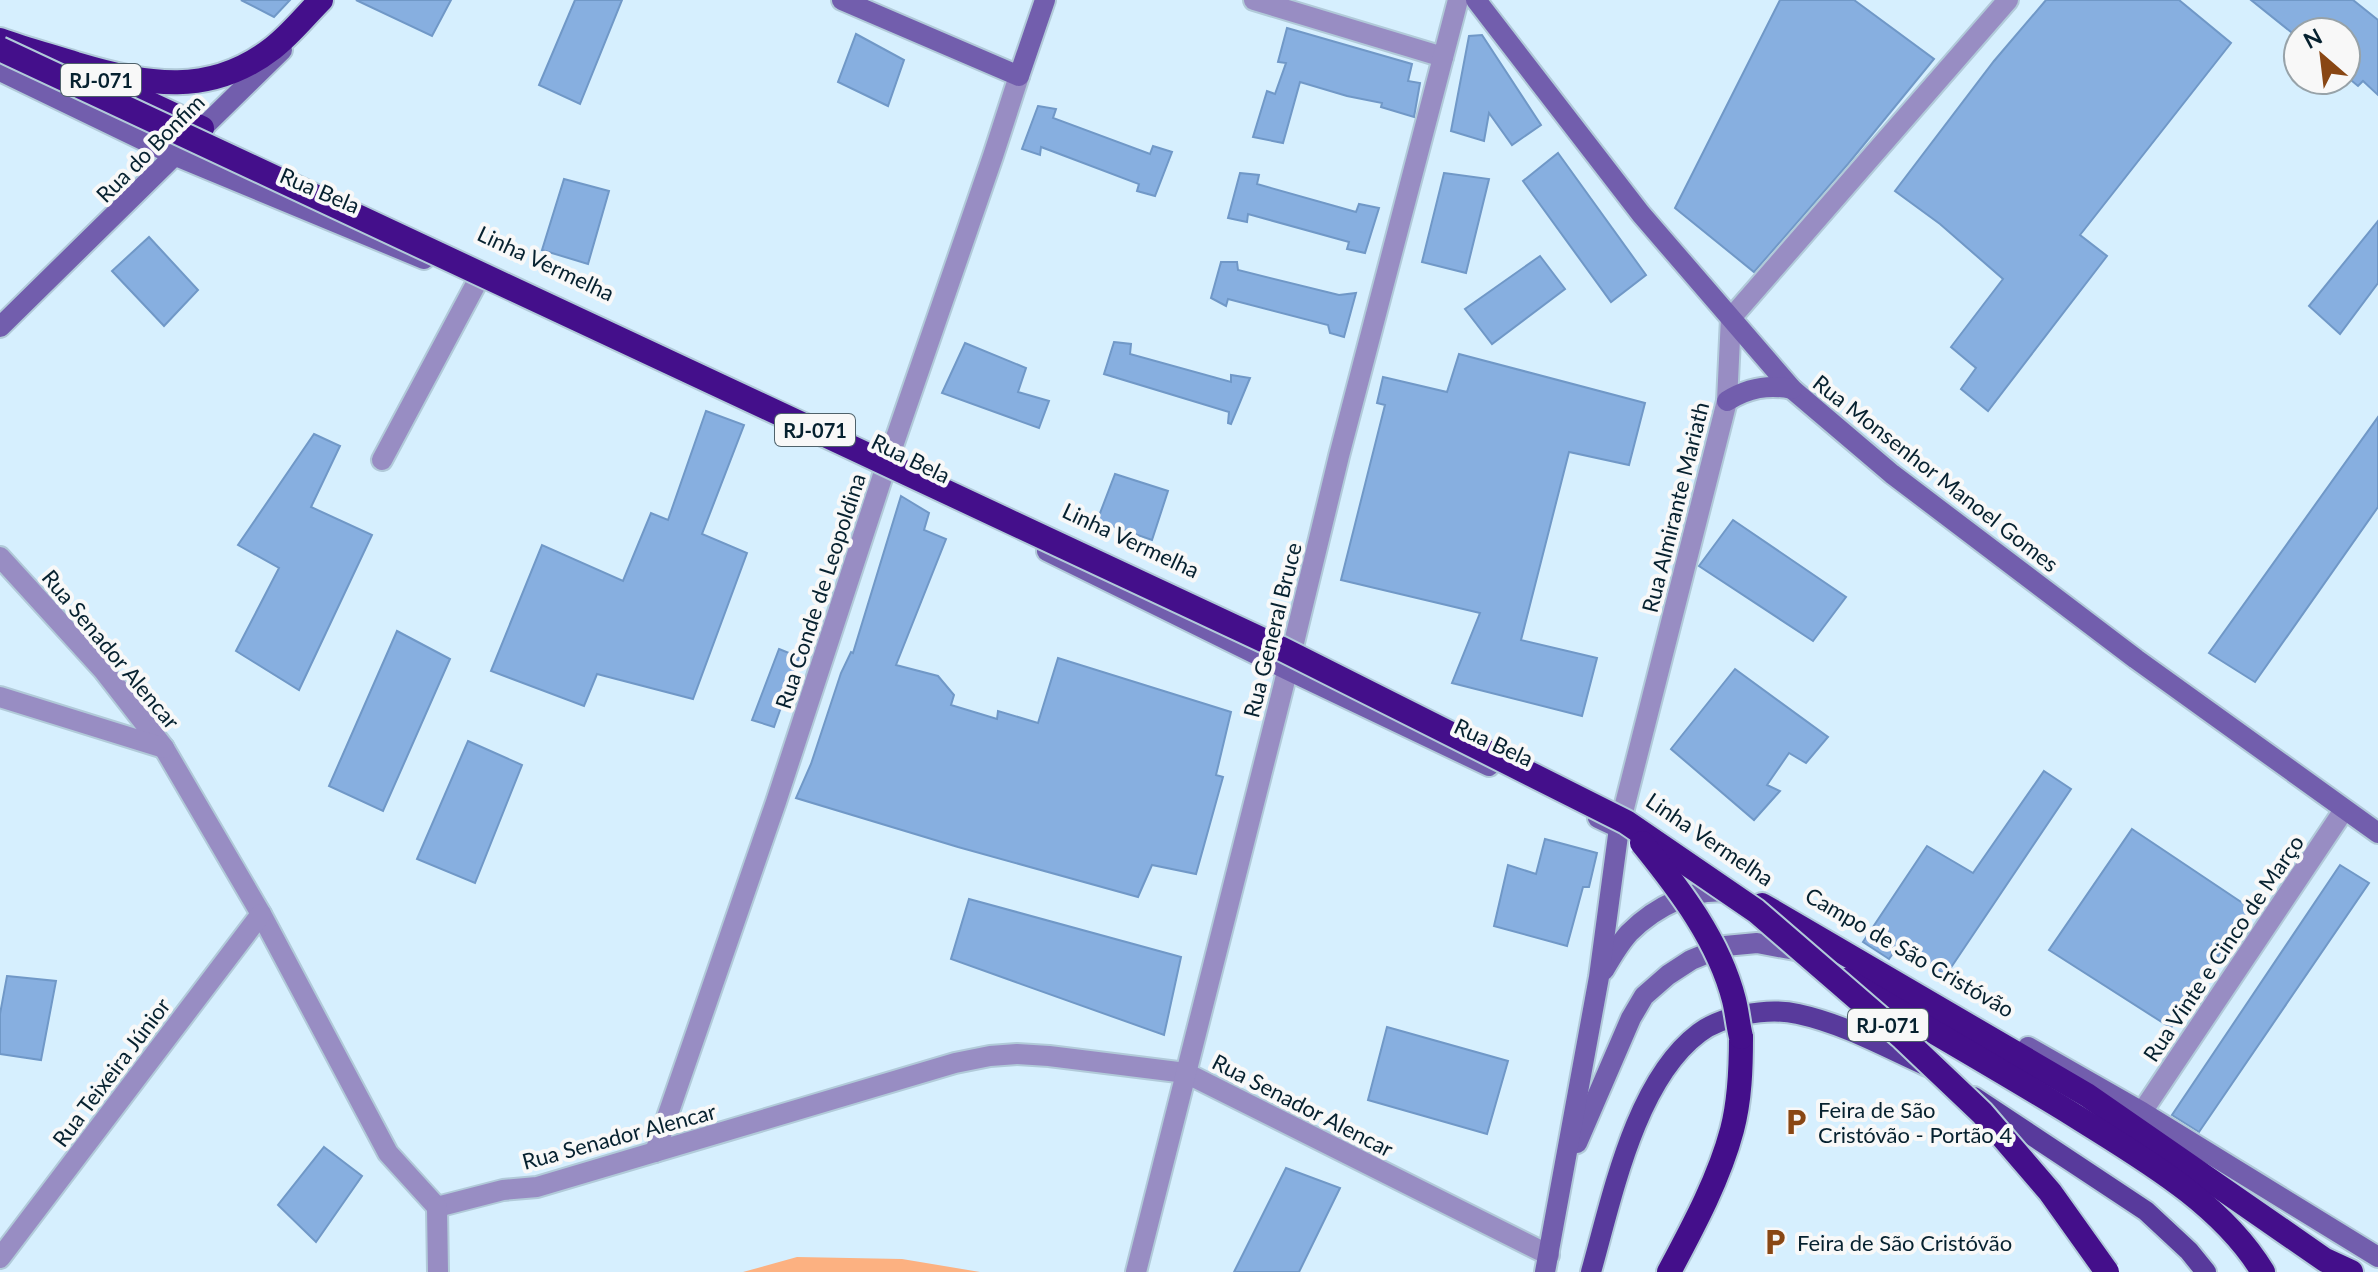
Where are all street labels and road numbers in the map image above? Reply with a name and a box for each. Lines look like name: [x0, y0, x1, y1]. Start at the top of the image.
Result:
road number: RJ-071: [61, 64, 141, 96]
street label: Rua do Bonfim: [90, 88, 210, 208]
street label: Rua Bela: [276, 161, 364, 219]
street label: Linha Vermelha: [473, 220, 619, 306]
street label: Rua Monsenhor Manoel Gomes: [1808, 369, 2064, 577]
street label: Rua Almirante Mariath: [1636, 399, 1714, 615]
road number: RJ-071: [775, 414, 855, 446]
street label: Rua Bela: [867, 427, 955, 489]
street label: Rua Conde de Leopoldina: [769, 470, 871, 712]
street label: Linha Vermelha: [1058, 497, 1204, 583]
street label: Rua General Bruce: [1237, 540, 1307, 720]
street label: Rua Senador Alencar: [37, 564, 185, 734]
street label: Rua Bela: [1450, 712, 1538, 772]
street label: Linha Vermelha: [1641, 786, 1779, 892]
street label: Rua Vinte e Cinco de Março: [2137, 830, 2309, 1066]
street label: Campo de São Cristóvão: [1801, 881, 2019, 1023]
street label: Rua Teixeira Júnior: [46, 992, 176, 1152]
road number: RJ-071: [1848, 1009, 1928, 1041]
street label: Rua Senador Alencar: [1208, 1048, 1398, 1162]
street label: Rua Senador Alencar: [519, 1097, 719, 1175]

